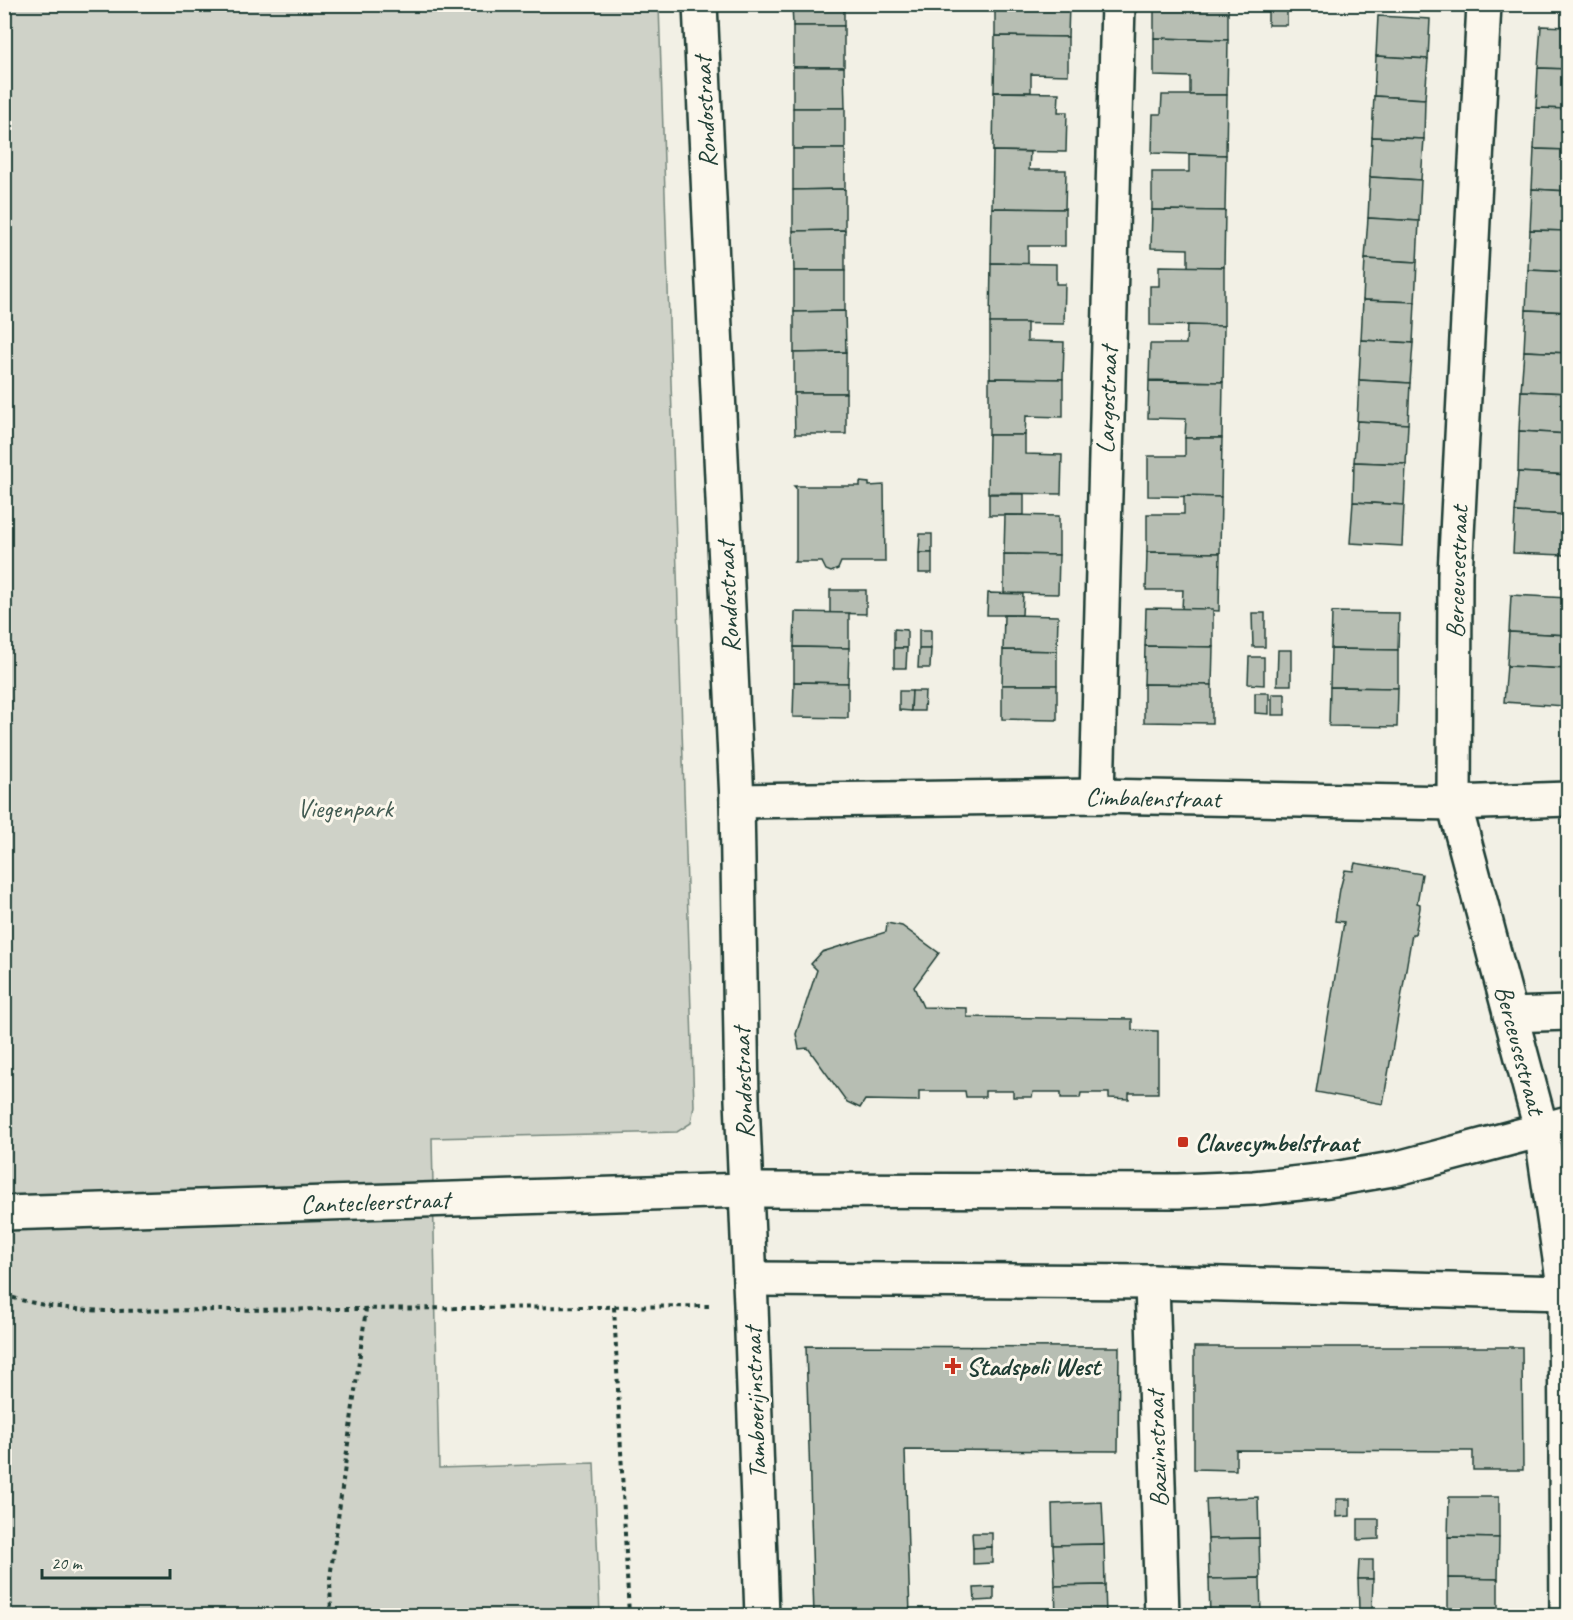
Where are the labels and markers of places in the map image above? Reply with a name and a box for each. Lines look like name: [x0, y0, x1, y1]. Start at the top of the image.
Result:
place label: Clavecymbelstraat: [1195, 1126, 1362, 1159]
marker: Clavecymbelstraat: [1176, 1135, 1190, 1149]
place label: Stadspoli West: [966, 1350, 1102, 1383]
marker: Stadspoli West: [944, 1357, 962, 1375]

